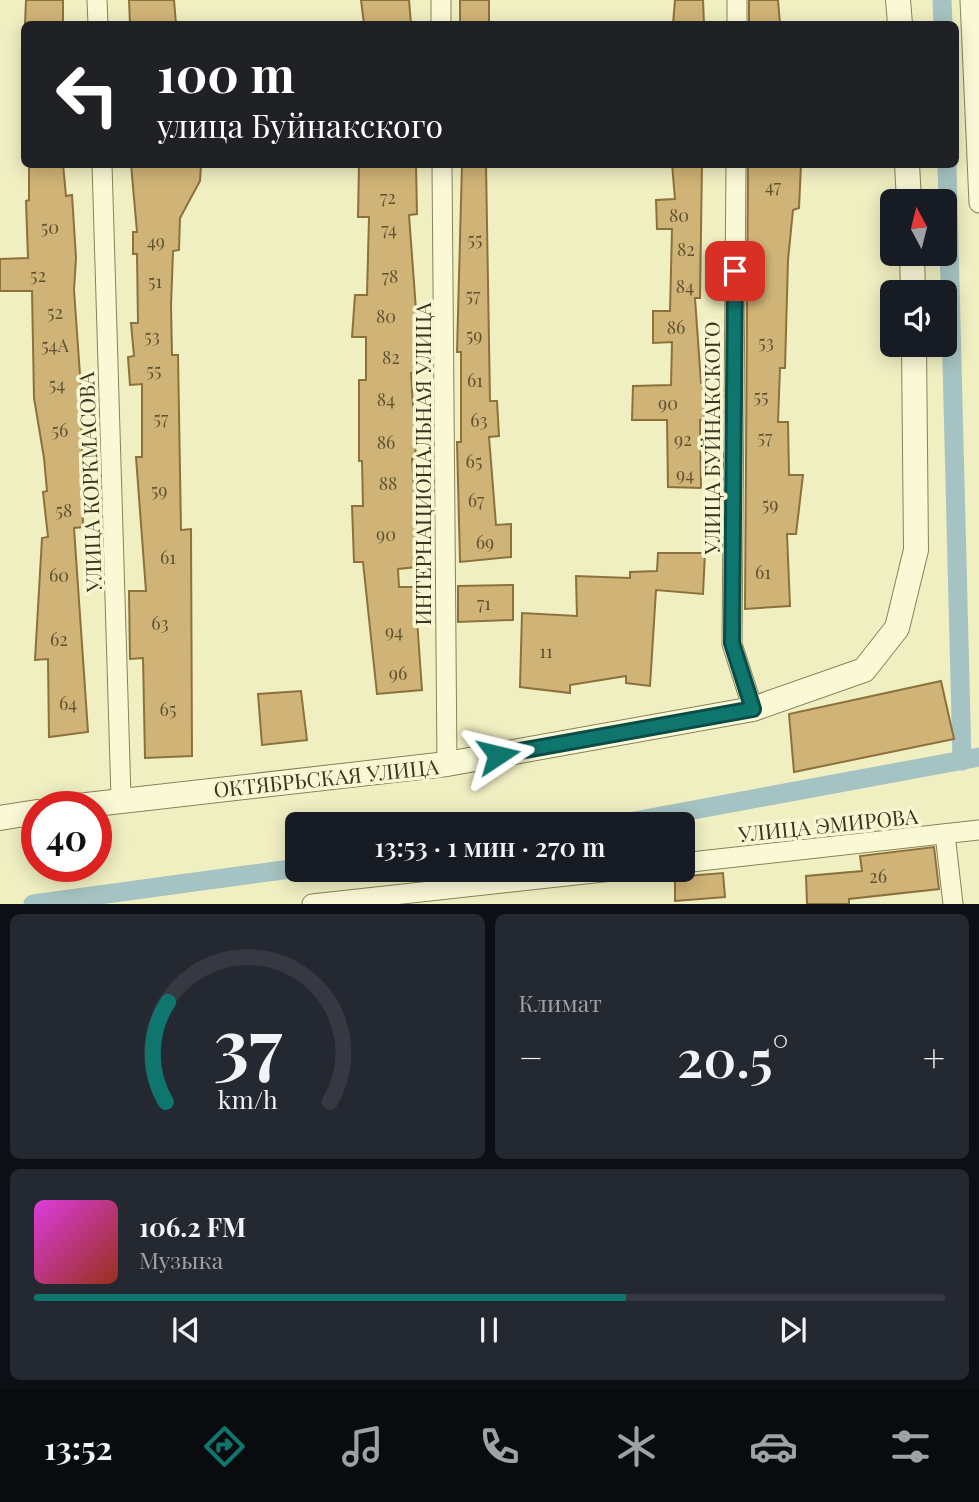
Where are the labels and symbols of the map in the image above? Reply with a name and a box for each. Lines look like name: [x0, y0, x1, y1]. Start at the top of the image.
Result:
house number: 47: [765, 174, 782, 198]
house number: 72: [380, 185, 396, 209]
north arrow: [880, 189, 957, 266]
house number: 80: [669, 203, 689, 227]
house number: 50: [41, 215, 59, 239]
house number: 74: [381, 217, 397, 241]
house number: 55: [468, 227, 482, 251]
house number: 49: [147, 229, 165, 253]
house number: 82: [677, 237, 695, 261]
pin: [705, 241, 765, 301]
house number: 52: [30, 263, 46, 287]
house number: 78: [382, 264, 398, 288]
house number: 51: [148, 269, 162, 293]
house number: 84: [676, 274, 694, 298]
house number: 57: [466, 283, 481, 307]
house number: 52: [47, 300, 63, 324]
street label: ИНТЕРНАЦИОНАЛЬНАЯ УЛИЦА: [408, 302, 436, 625]
house number: 80: [376, 304, 396, 328]
house number: 86: [667, 315, 685, 339]
street label: УЛИЦА БУЙНАКСКОГО: [697, 322, 725, 555]
house number: 59: [466, 323, 482, 347]
house number: 53: [144, 324, 160, 348]
house number: 53: [758, 330, 774, 354]
house number: 54А: [41, 333, 70, 357]
house number: 82: [382, 345, 400, 369]
house number: 55: [147, 358, 161, 382]
house number: 61: [467, 368, 483, 392]
street label: УЛИЦА КОРКМАСОВА: [71, 371, 107, 594]
house number: 54: [49, 372, 65, 396]
house number: 55: [754, 384, 768, 408]
house number: 84: [377, 387, 395, 411]
house number: 90: [658, 391, 678, 415]
house number: 57: [154, 406, 169, 430]
house number: 63: [470, 408, 488, 432]
house number: 56: [52, 418, 68, 442]
house number: 57: [758, 425, 773, 449]
house number: 92: [674, 427, 692, 451]
house number: 86: [377, 430, 395, 454]
house number: 65: [466, 449, 482, 473]
house number: 94: [676, 462, 694, 486]
house number: 88: [379, 471, 397, 495]
house number: 59: [151, 478, 167, 502]
house number: 67: [468, 488, 485, 512]
house number: 59: [762, 492, 778, 516]
house number: 58: [56, 498, 72, 522]
house number: 90: [376, 522, 396, 546]
house number: 69: [476, 530, 494, 554]
house number: 61: [160, 545, 176, 569]
house number: 61: [755, 560, 771, 584]
house number: 60: [49, 563, 69, 587]
house number: 71: [477, 591, 491, 615]
house number: 63: [151, 611, 169, 635]
house number: 94: [385, 619, 403, 643]
house number: 62: [50, 627, 68, 651]
house number: 11: [539, 639, 553, 663]
house number: 96: [389, 661, 407, 685]
house number: 64: [59, 691, 77, 715]
house number: 65: [160, 697, 176, 721]
position arrow: [461, 718, 535, 792]
street label: ОКТЯБРЬСКАЯ УЛИЦА: [212, 751, 441, 803]
speed limit sign: 40: [21, 791, 112, 882]
street label: УЛИЦА ЭМИРОВА: [736, 801, 920, 847]
house number: 26: [869, 864, 887, 888]

